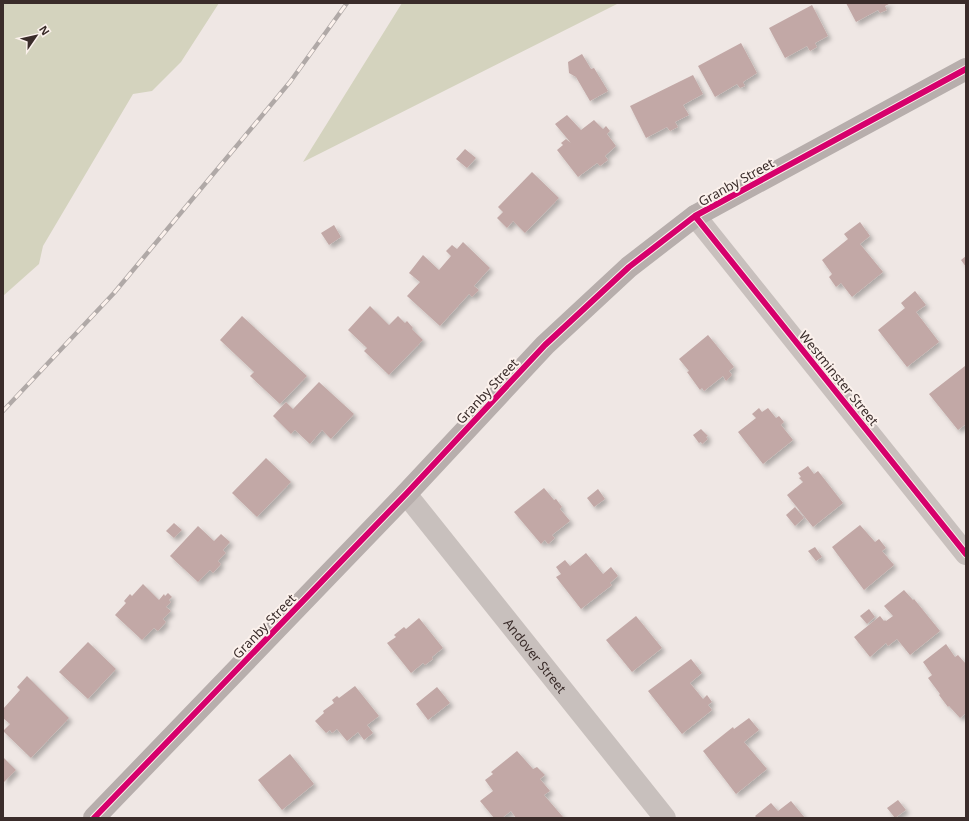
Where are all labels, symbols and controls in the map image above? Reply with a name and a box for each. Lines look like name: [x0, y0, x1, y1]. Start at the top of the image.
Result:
north arrow: [16, 16, 56, 56]
text: N: [36, 22, 53, 38]
street label: Granby Street: [695, 154, 777, 210]
street label: Westminster Street: [795, 327, 883, 429]
street label: Granby Street: [452, 354, 522, 428]
street label: Granby Street: [228, 589, 300, 662]
street label: Andover Street: [500, 615, 571, 697]

